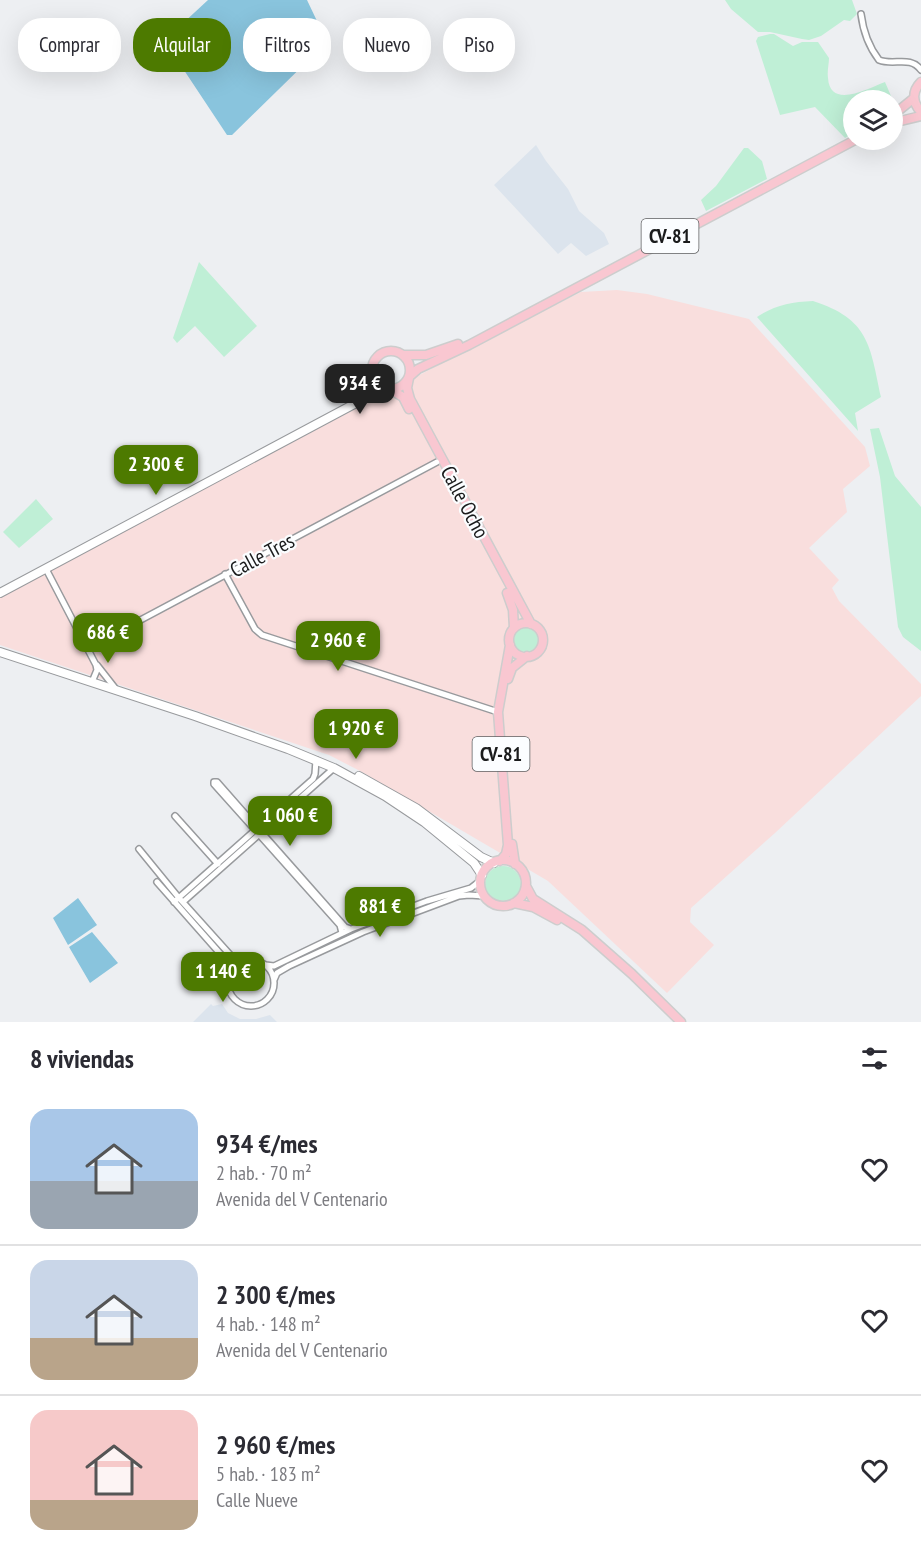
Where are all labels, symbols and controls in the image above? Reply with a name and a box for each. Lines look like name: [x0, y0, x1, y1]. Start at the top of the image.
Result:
chip: Comprar: [18, 18, 121, 72]
chip: Alquilar: [133, 18, 231, 72]
chip: Filtros: [243, 18, 331, 72]
chip: Nuevo: [343, 18, 431, 72]
chip: Piso: [443, 18, 515, 72]
map controls: [843, 90, 903, 150]
button: layers: [843, 90, 903, 150]
road number: CV-81: [642, 219, 698, 253]
pin: 934 €: [318, 364, 402, 415]
text: 934 €: [339, 370, 381, 396]
pin: 2 300 €: [101, 445, 211, 496]
text: 2 300 €: [128, 451, 184, 477]
street label: Calle Ocho: [435, 461, 495, 543]
street label: Calle Tres: [225, 527, 299, 583]
pin: 686 €: [66, 613, 150, 664]
text: 686 €: [87, 619, 129, 645]
pin: 2 960 €: [283, 621, 393, 672]
text: 2 960 €: [310, 627, 366, 653]
pin: 1 920 €: [301, 709, 411, 760]
text: 1 920 €: [328, 715, 384, 741]
road number: CV-81: [472, 737, 530, 771]
pin: 1 060 €: [235, 796, 345, 847]
text: 1 060 €: [262, 802, 318, 828]
pin: 881 €: [338, 887, 422, 938]
text: 881 €: [359, 893, 401, 919]
pin: 1 140 €: [168, 952, 278, 1003]
text: 1 140 €: [195, 958, 251, 984]
text: 8 viviendas: [30, 1042, 134, 1075]
icon: filters: [858, 1042, 891, 1075]
text: 934 €/mes: [216, 1127, 318, 1160]
icon: home: [78, 1133, 150, 1205]
icon: heart: [858, 1153, 891, 1186]
text: 2 hab. · 70 m²: [216, 1160, 312, 1186]
text: Avenida del V Centenario: [216, 1186, 388, 1212]
text: 2 300 €/mes: [216, 1278, 335, 1311]
icon: home: [78, 1284, 150, 1356]
icon: heart: [858, 1304, 891, 1337]
text: 4 hab. · 148 m²: [216, 1311, 321, 1337]
text: Avenida del V Centenario: [216, 1337, 388, 1363]
text: 2 960 €/mes: [216, 1428, 335, 1461]
icon: home: [78, 1434, 150, 1506]
icon: heart: [858, 1454, 891, 1487]
text: 5 hab. · 183 m²: [216, 1461, 321, 1487]
text: Calle Nueve: [216, 1487, 298, 1513]

